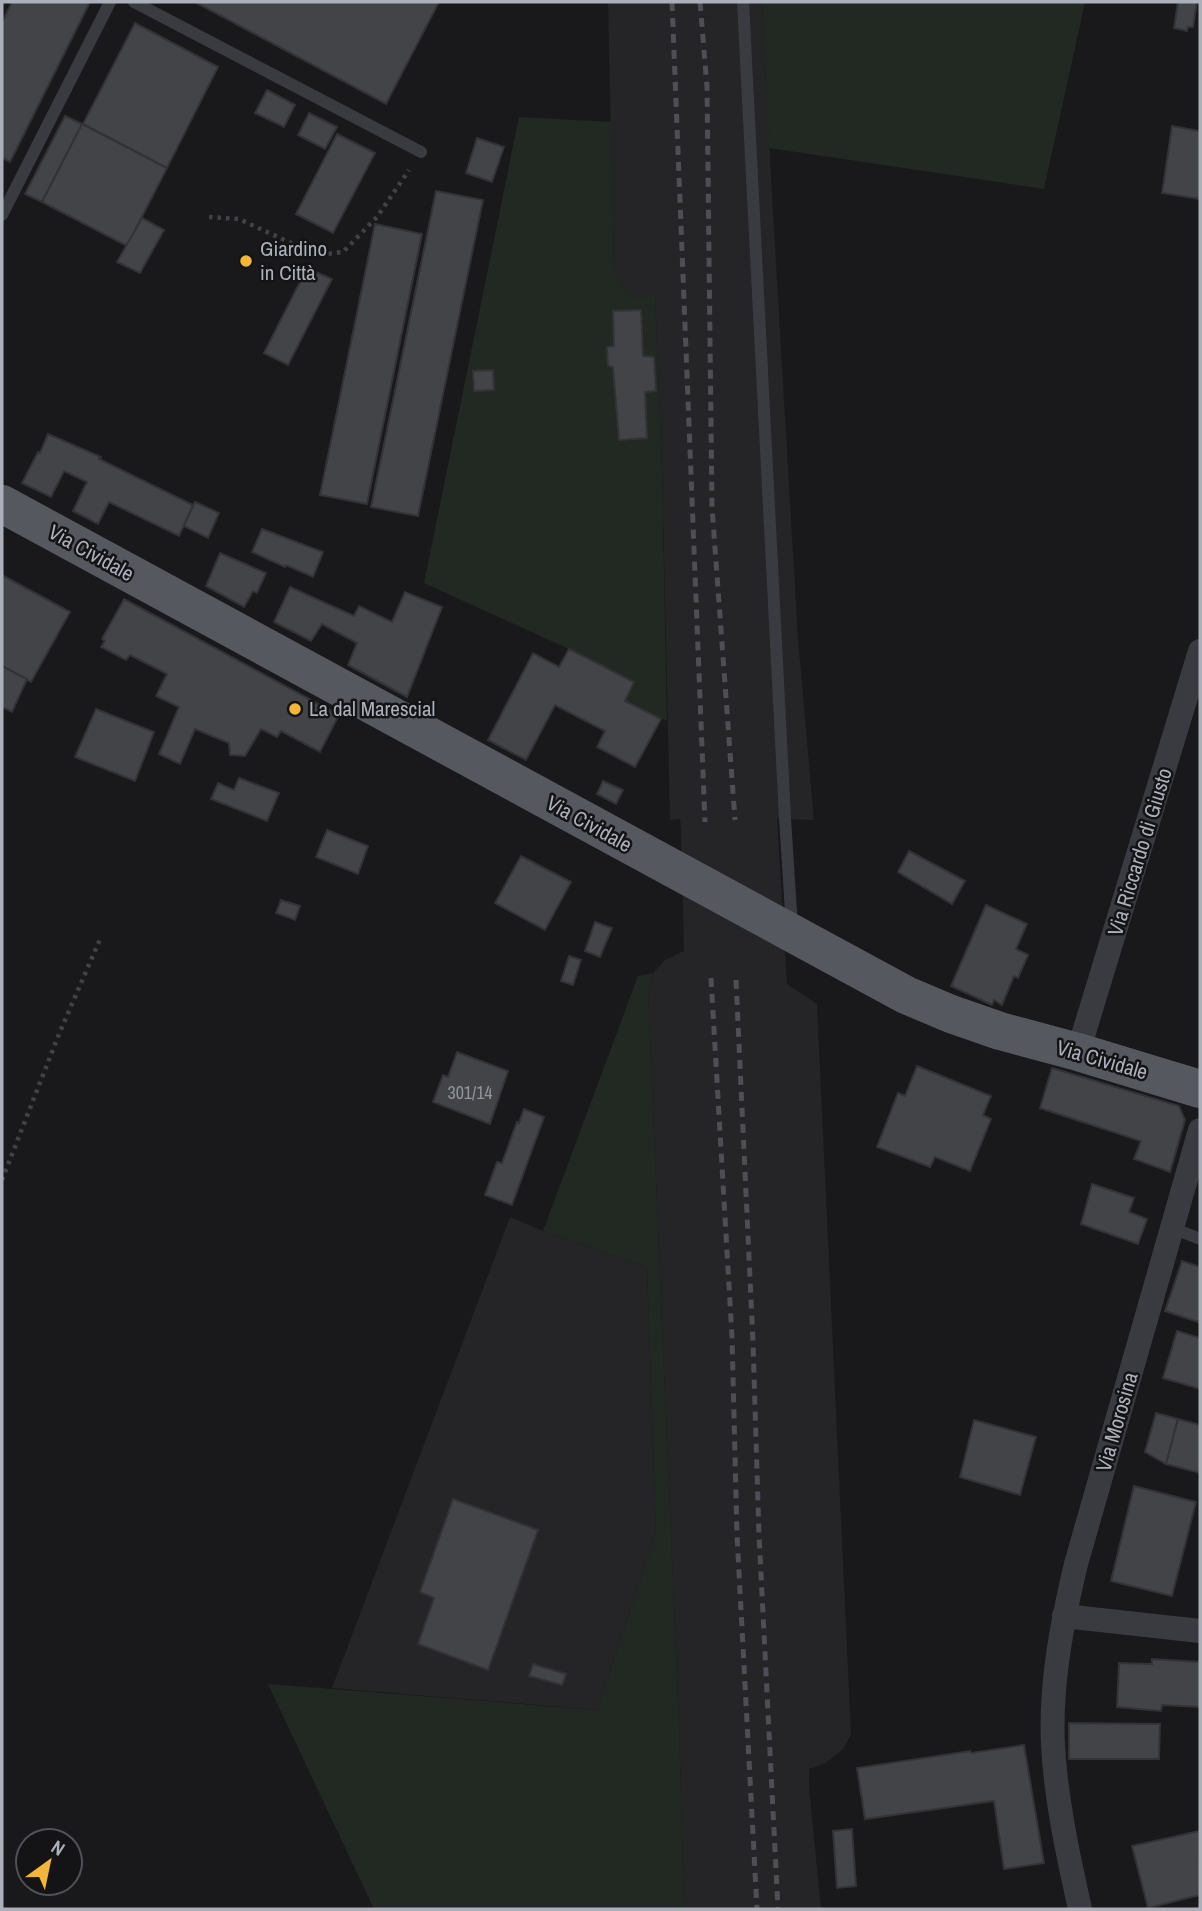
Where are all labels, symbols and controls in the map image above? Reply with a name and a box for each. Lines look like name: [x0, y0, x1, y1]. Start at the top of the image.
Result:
place label: Giardino in Città: [260, 234, 327, 287]
marker: Giardino in Città: [238, 253, 254, 269]
street label: Via Cividale: [43, 517, 139, 588]
place label: La dal Marescial: [309, 694, 435, 723]
marker: La dal Marescial: [287, 701, 303, 717]
street label: Via Riccardo di Giusto: [1100, 764, 1179, 939]
street label: Via Cividale: [541, 788, 637, 859]
street label: Via Cividale: [1053, 1033, 1151, 1086]
house number: 301/14: [447, 1080, 493, 1105]
street label: Via Morosina: [1089, 1368, 1145, 1475]
north arrow: [14, 1827, 84, 1897]
text: N: [46, 1834, 70, 1862]

